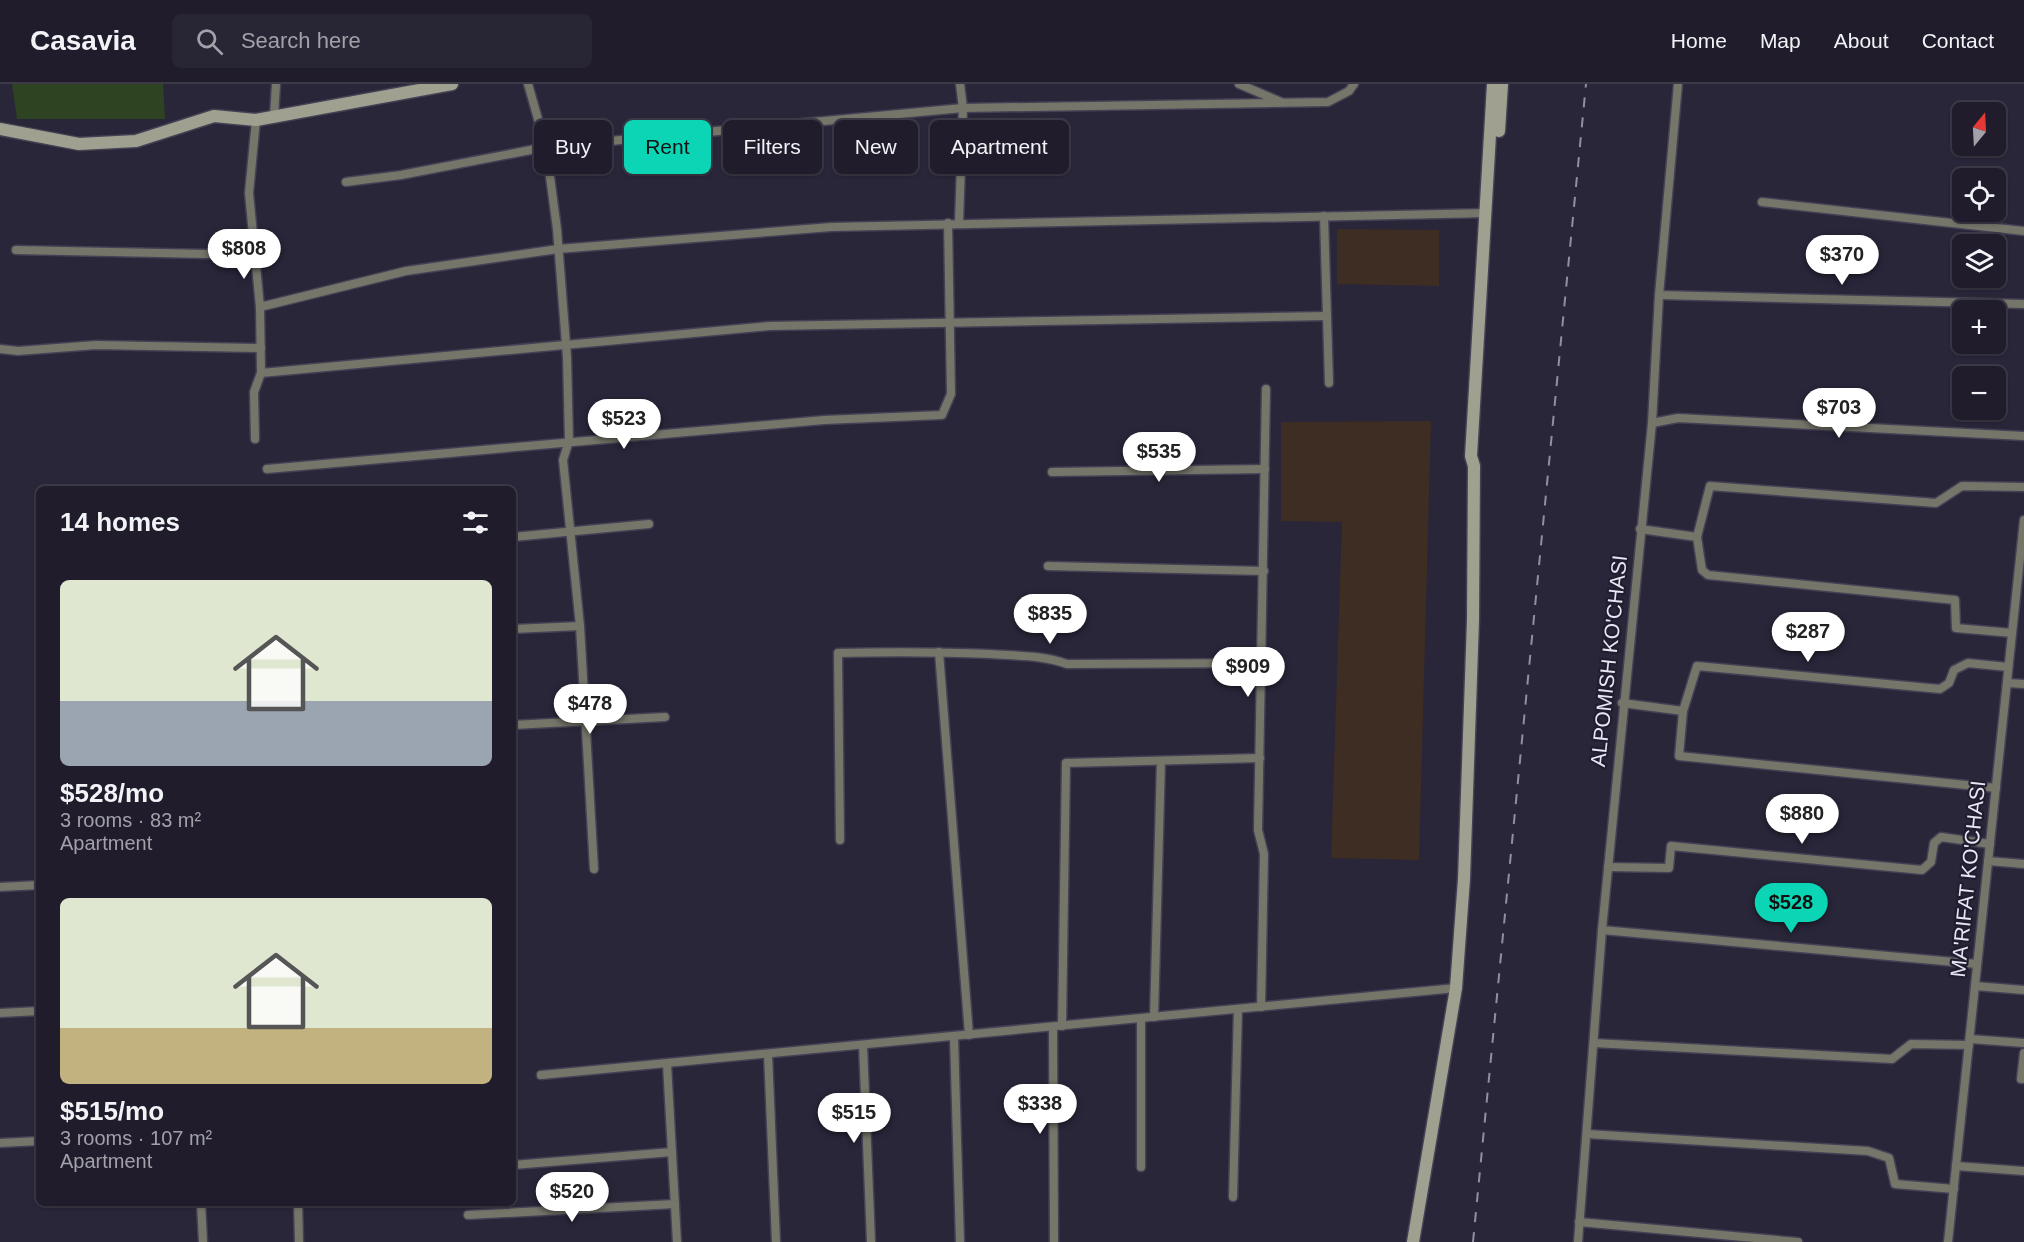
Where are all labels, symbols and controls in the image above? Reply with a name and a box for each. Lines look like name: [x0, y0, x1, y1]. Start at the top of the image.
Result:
search box: [172, 14, 592, 68]
text: Casavia: [30, 25, 136, 56]
icon: search: [193, 25, 226, 58]
text: Search here: [241, 28, 361, 53]
text: Home: [1671, 29, 1727, 52]
text: Map: [1760, 29, 1801, 52]
text: About: [1834, 29, 1889, 52]
text: Contact: [1922, 29, 1994, 52]
north arrow: [1952, 102, 2006, 156]
map controls: [1952, 102, 2006, 420]
chip: Buy: [534, 120, 612, 174]
chip: Rent: [624, 120, 711, 174]
chip: Filters: [723, 120, 822, 174]
chip: New: [834, 120, 918, 174]
chip: Apartment: [930, 120, 1069, 174]
button: locate: [1952, 168, 2006, 222]
pin: $808: [208, 229, 280, 280]
button: layers: [1952, 234, 2006, 288]
pin: $370: [1806, 235, 1878, 286]
text: $808: [222, 237, 266, 259]
text: $370: [1820, 243, 1864, 265]
button: +: [1952, 300, 2006, 354]
button: −: [1952, 366, 2006, 420]
pin: $703: [1803, 388, 1875, 439]
text: $703: [1817, 396, 1861, 418]
pin: $523: [588, 399, 660, 450]
text: $523: [602, 407, 646, 429]
pin: $535: [1123, 432, 1195, 483]
text: $535: [1137, 440, 1181, 462]
icon: filters: [459, 506, 492, 539]
text: 14 homes: [60, 507, 180, 537]
street label: ALPOMISH KO'CHASI: [1586, 554, 1631, 768]
pin: $835: [1014, 594, 1086, 645]
text: $835: [1028, 602, 1072, 624]
pin: $287: [1772, 612, 1844, 663]
icon: home: [222, 619, 330, 727]
text: $287: [1786, 620, 1830, 642]
pin: $909: [1212, 647, 1284, 698]
text: $909: [1226, 655, 1270, 677]
pin: $478: [554, 684, 626, 735]
text: $478: [568, 692, 612, 714]
text: $528/mo: [60, 778, 164, 808]
street label: MA'RIFAT KO'CHASI: [1946, 780, 1989, 978]
pin: $880: [1766, 794, 1838, 845]
text: $880: [1780, 802, 1824, 824]
text: 3 rooms · 83 m²: [60, 809, 201, 831]
text: Apartment: [60, 832, 152, 854]
pin: $528: [1755, 883, 1827, 934]
text: $528: [1769, 891, 1813, 913]
icon: home: [222, 937, 330, 1045]
pin: $338: [1004, 1084, 1076, 1135]
text: $338: [1018, 1092, 1062, 1114]
pin: $515: [818, 1093, 890, 1144]
text: $515/mo: [60, 1096, 164, 1126]
text: $515: [832, 1101, 876, 1123]
text: 3 rooms · 107 m²: [60, 1127, 212, 1149]
text: Apartment: [60, 1150, 152, 1172]
pin: $520: [536, 1172, 608, 1223]
text: $520: [550, 1180, 594, 1202]

